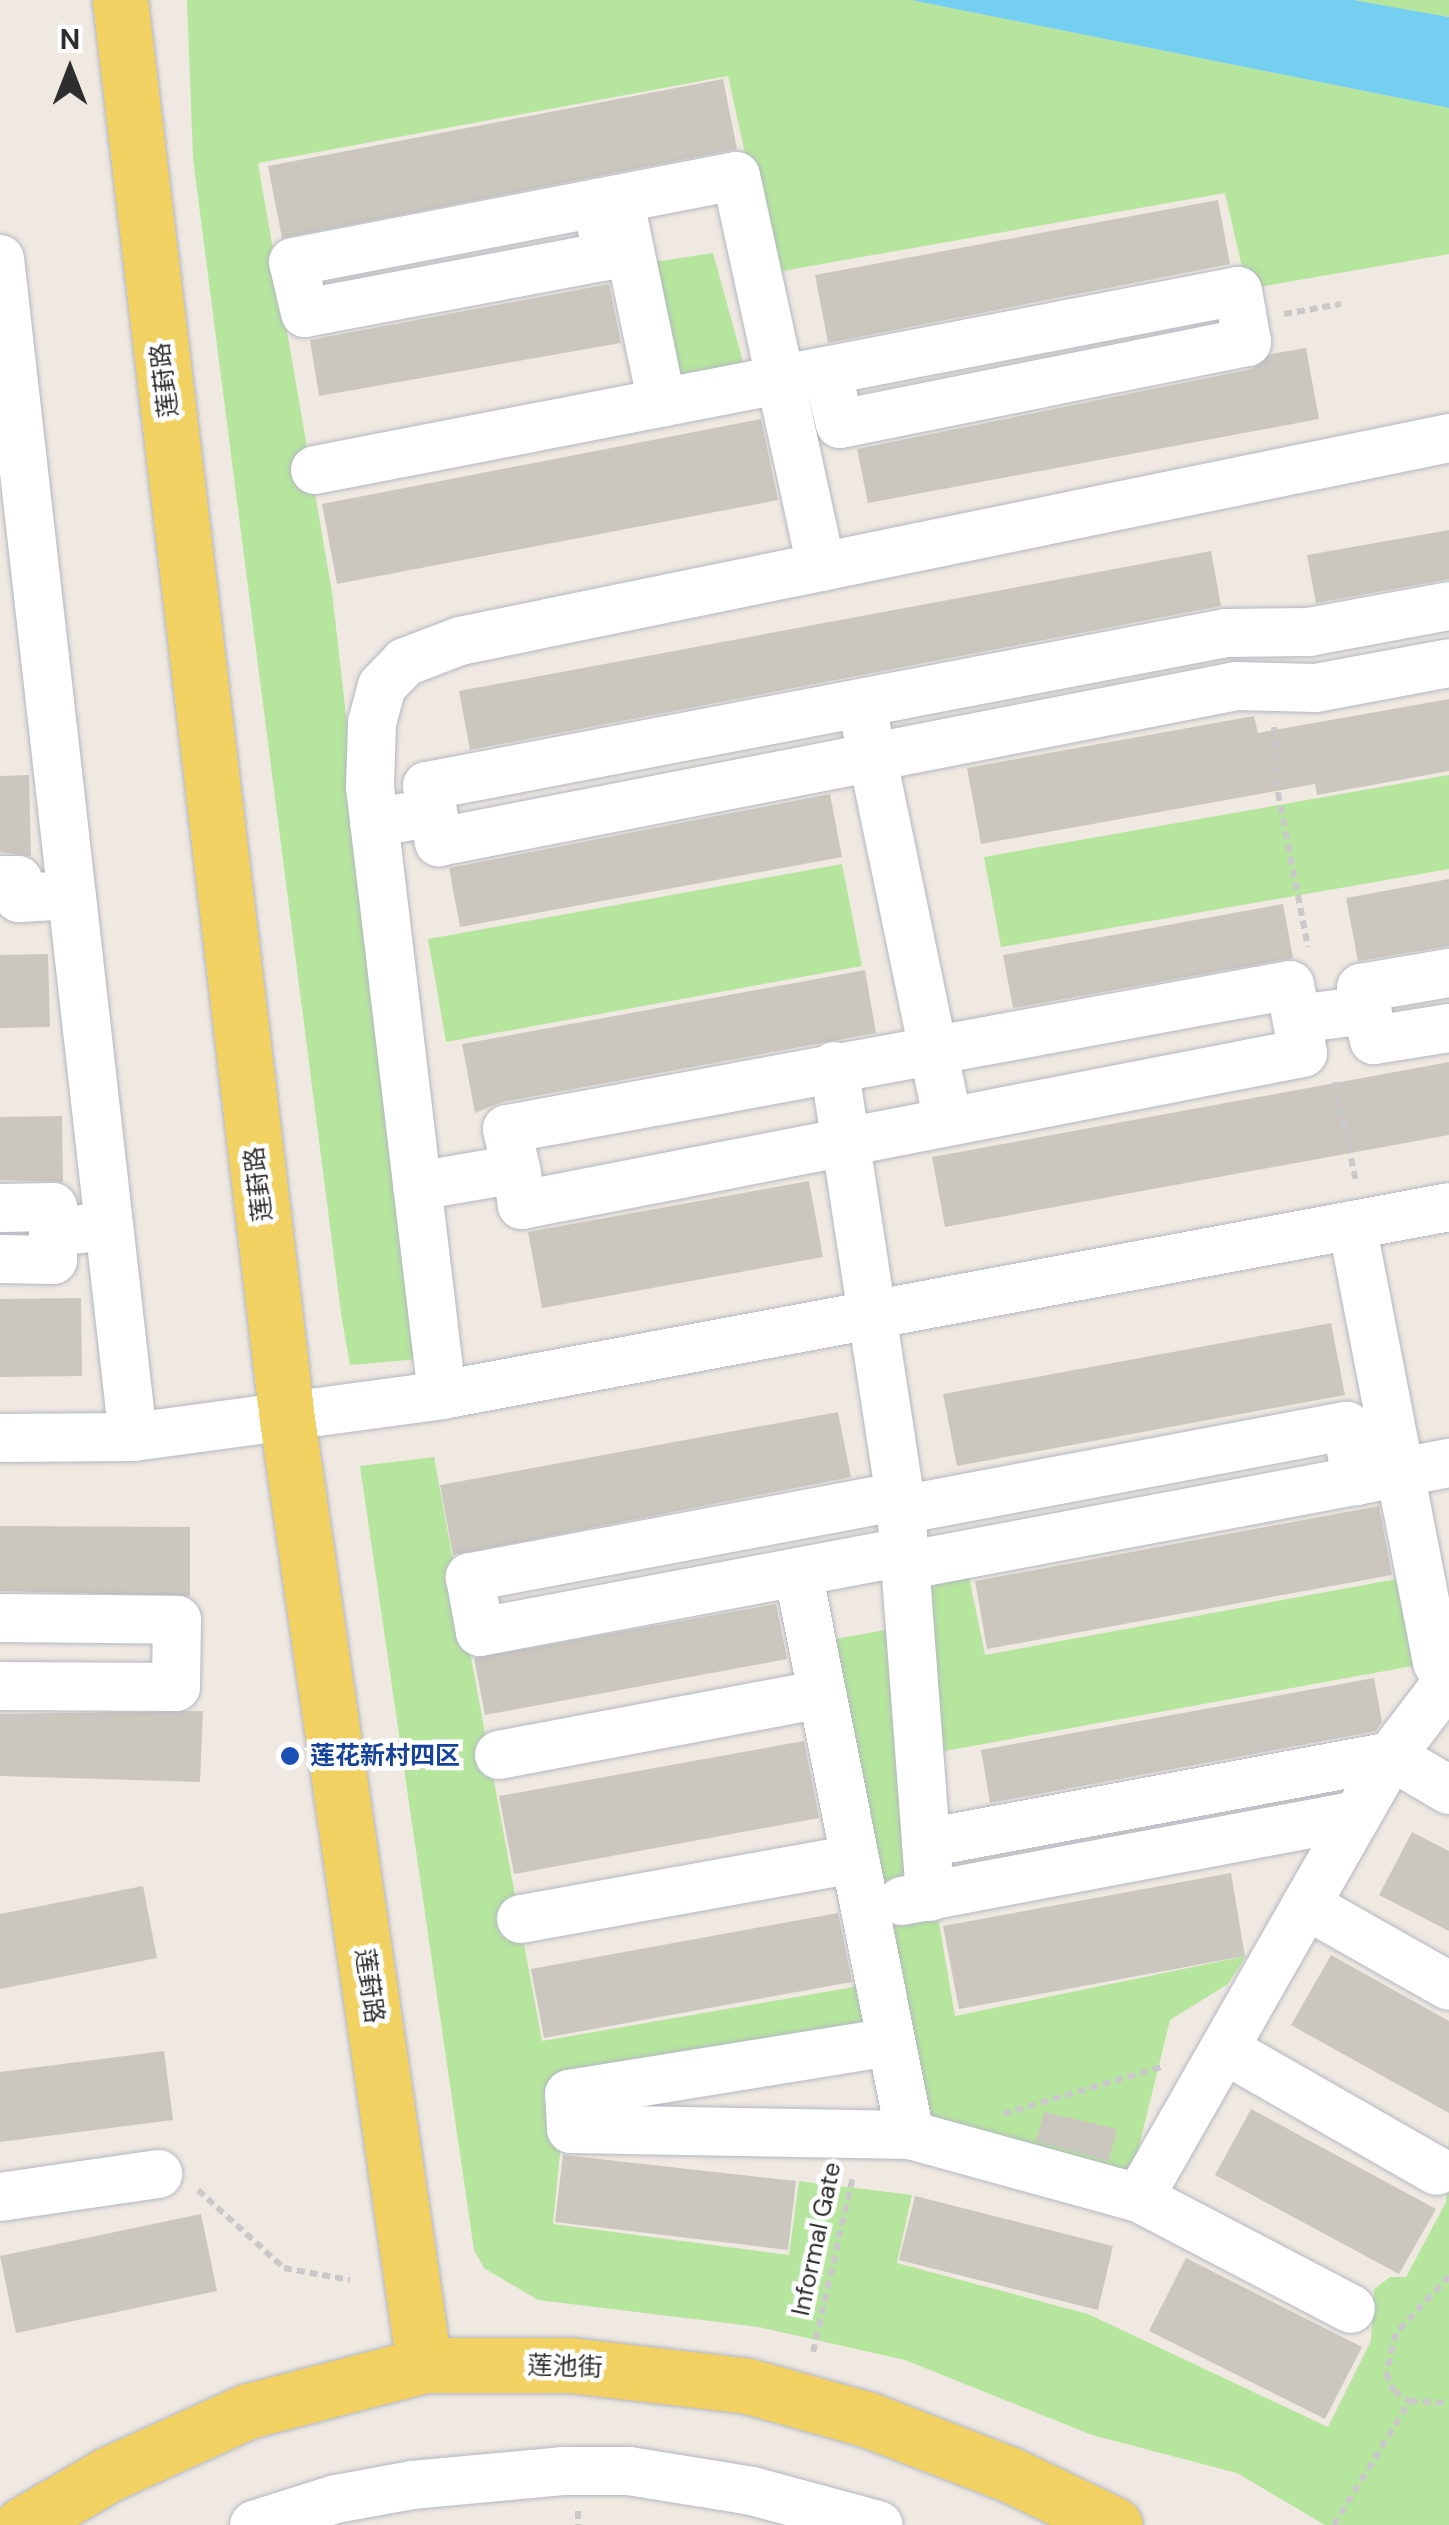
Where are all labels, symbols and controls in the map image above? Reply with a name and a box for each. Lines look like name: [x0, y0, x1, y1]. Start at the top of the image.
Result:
north arrow: [20, 20, 120, 120]
text: N: [60, 21, 80, 58]
street label: 莲葑路: [146, 341, 184, 419]
street label: 莲葑路: [240, 1145, 278, 1223]
place label: 莲花新村四区: [310, 1741, 460, 1771]
marker: 莲花新村四区: [279, 1745, 301, 1767]
street label: 莲葑路: [349, 1947, 389, 2025]
street label: Informal Gate: [786, 2159, 848, 2319]
street label: 莲池街: [527, 2351, 603, 2383]

